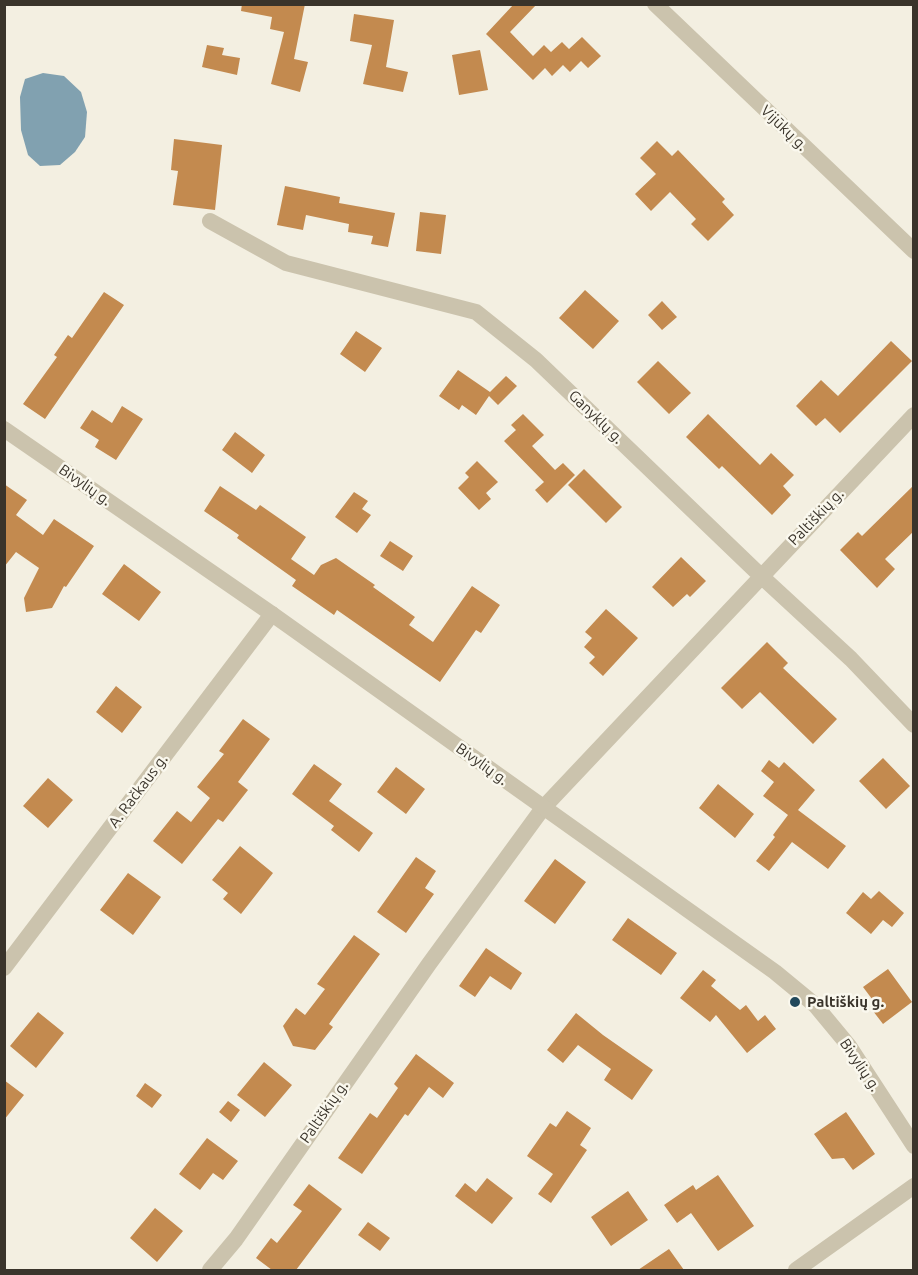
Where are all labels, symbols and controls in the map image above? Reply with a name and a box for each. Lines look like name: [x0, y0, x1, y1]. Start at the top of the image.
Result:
street label: Vijūkų g.: [757, 101, 811, 155]
street label: Ganyklų g.: [565, 387, 627, 447]
street label: Bivylių g.: [55, 460, 115, 510]
street label: Paltiškių g.: [784, 485, 848, 549]
street label: Bivylių g.: [453, 739, 511, 789]
street label: A. Račkaus g.: [105, 751, 171, 831]
place label: Paltiškių g.: [807, 993, 884, 1011]
marker: Paltiškių g.: [788, 995, 802, 1009]
street label: Bivylių g.: [836, 1035, 884, 1095]
street label: Paltiškių g.: [296, 1077, 352, 1147]

